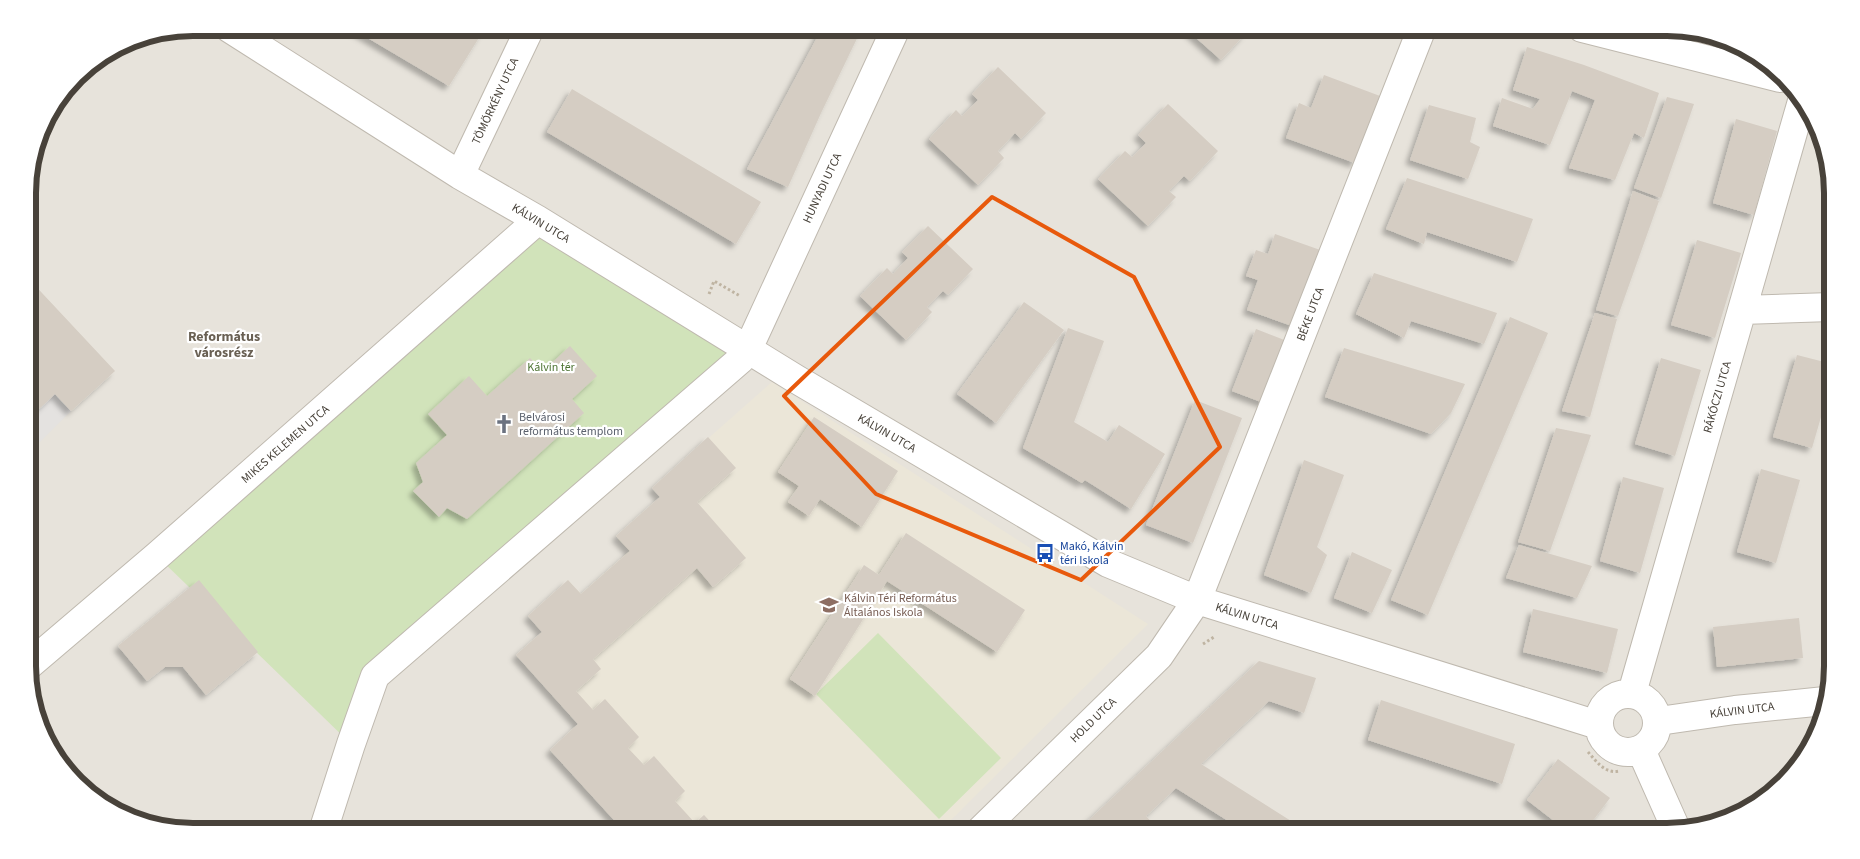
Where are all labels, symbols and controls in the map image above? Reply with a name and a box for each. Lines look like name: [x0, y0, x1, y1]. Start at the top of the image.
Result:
street label: TÖMÖRKÉNY UTCA: [468, 55, 523, 147]
street label: HUNYADI UTCA: [799, 150, 846, 226]
street label: KÁLVIN UTCA: [508, 199, 573, 248]
street label: BÉKE UTCA: [1292, 284, 1329, 344]
district label: Református városrész: [188, 327, 260, 363]
park label: Kálvin tér: [527, 359, 576, 376]
street label: RÁKÓCZI UTCA: [1699, 359, 1736, 435]
street label: MIKES KELEMEN UTCA: [238, 401, 333, 487]
place label: Belvárosi református templom: [519, 409, 623, 440]
street label: KÁLVIN UTCA: [854, 410, 920, 457]
church icon: Belvárosi református templom: [493, 413, 515, 435]
place label: Makó, Kálvin téri Iskola: [1060, 538, 1123, 569]
bus stop icon: Makó, Kálvin téri Iskola: [1034, 542, 1056, 564]
place label: Kálvin Téri Református Általános Iskola: [844, 590, 957, 621]
school or university icon: Kálvin Téri Református Általános Iskola: [818, 594, 840, 616]
street label: KÁLVIN UTCA: [1213, 599, 1281, 634]
street label: HOLD UTCA: [1066, 694, 1121, 747]
street label: KÁLVIN UTCA: [1709, 698, 1776, 723]

